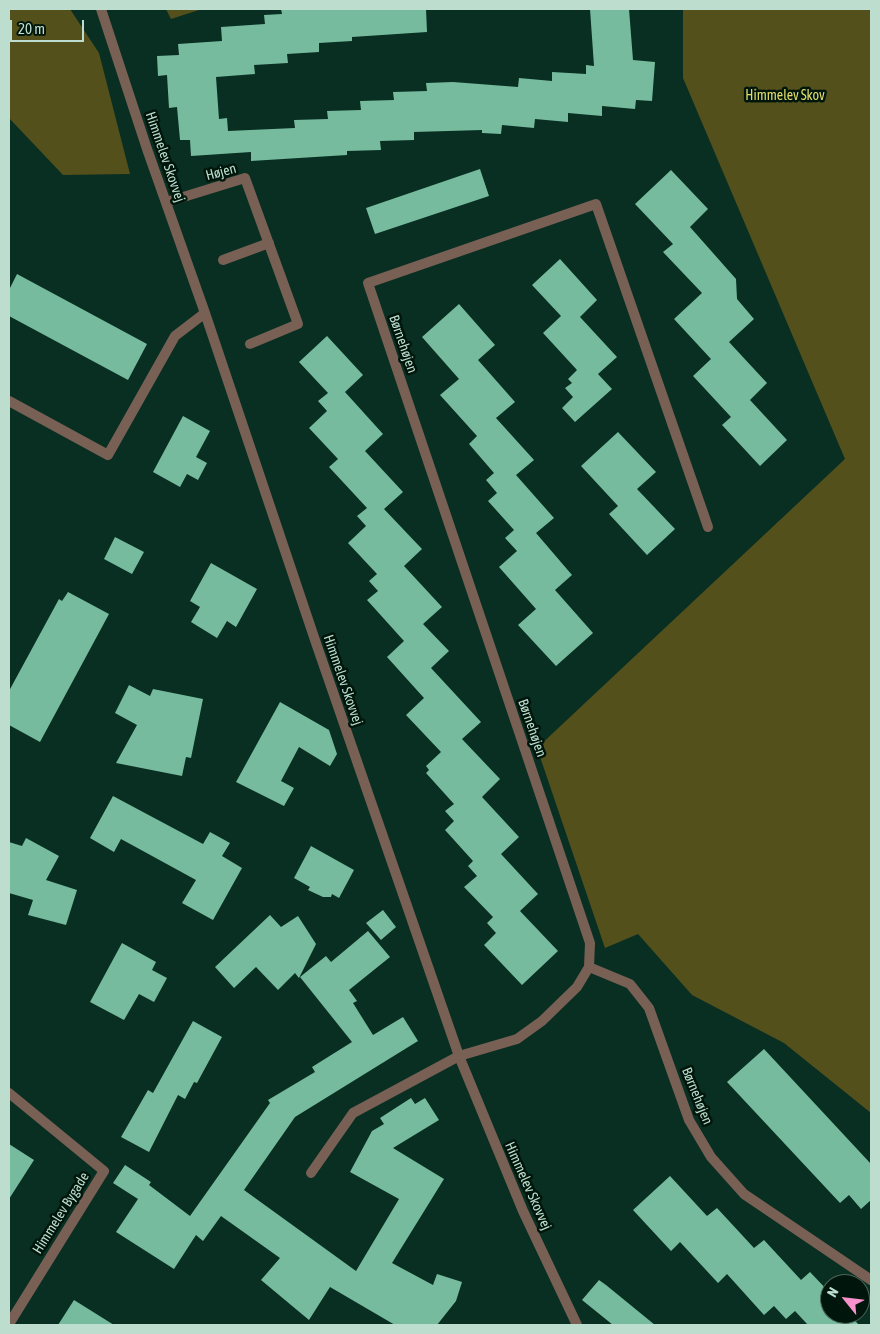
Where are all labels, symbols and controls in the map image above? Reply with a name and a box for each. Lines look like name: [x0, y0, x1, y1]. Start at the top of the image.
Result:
scale bar: [12, 10, 86, 42]
text: 20 m: [18, 20, 45, 37]
park label: Himmelev Skov: [745, 88, 825, 104]
street label: Himmelev Skovvej: [142, 110, 188, 204]
street label: Højen: [204, 160, 238, 184]
street label: Børnehøjen: [385, 313, 421, 375]
street label: Himmelev Skovvej: [320, 633, 366, 727]
street label: Børnehøjen: [514, 697, 550, 759]
street label: Børnehøjen: [678, 1065, 716, 1127]
street label: Himmelev Skovvej: [501, 1139, 555, 1233]
street label: Himmelev Bygade: [29, 1169, 93, 1257]
north arrow: [820, 1274, 870, 1324]
text: N: [824, 1285, 842, 1300]

